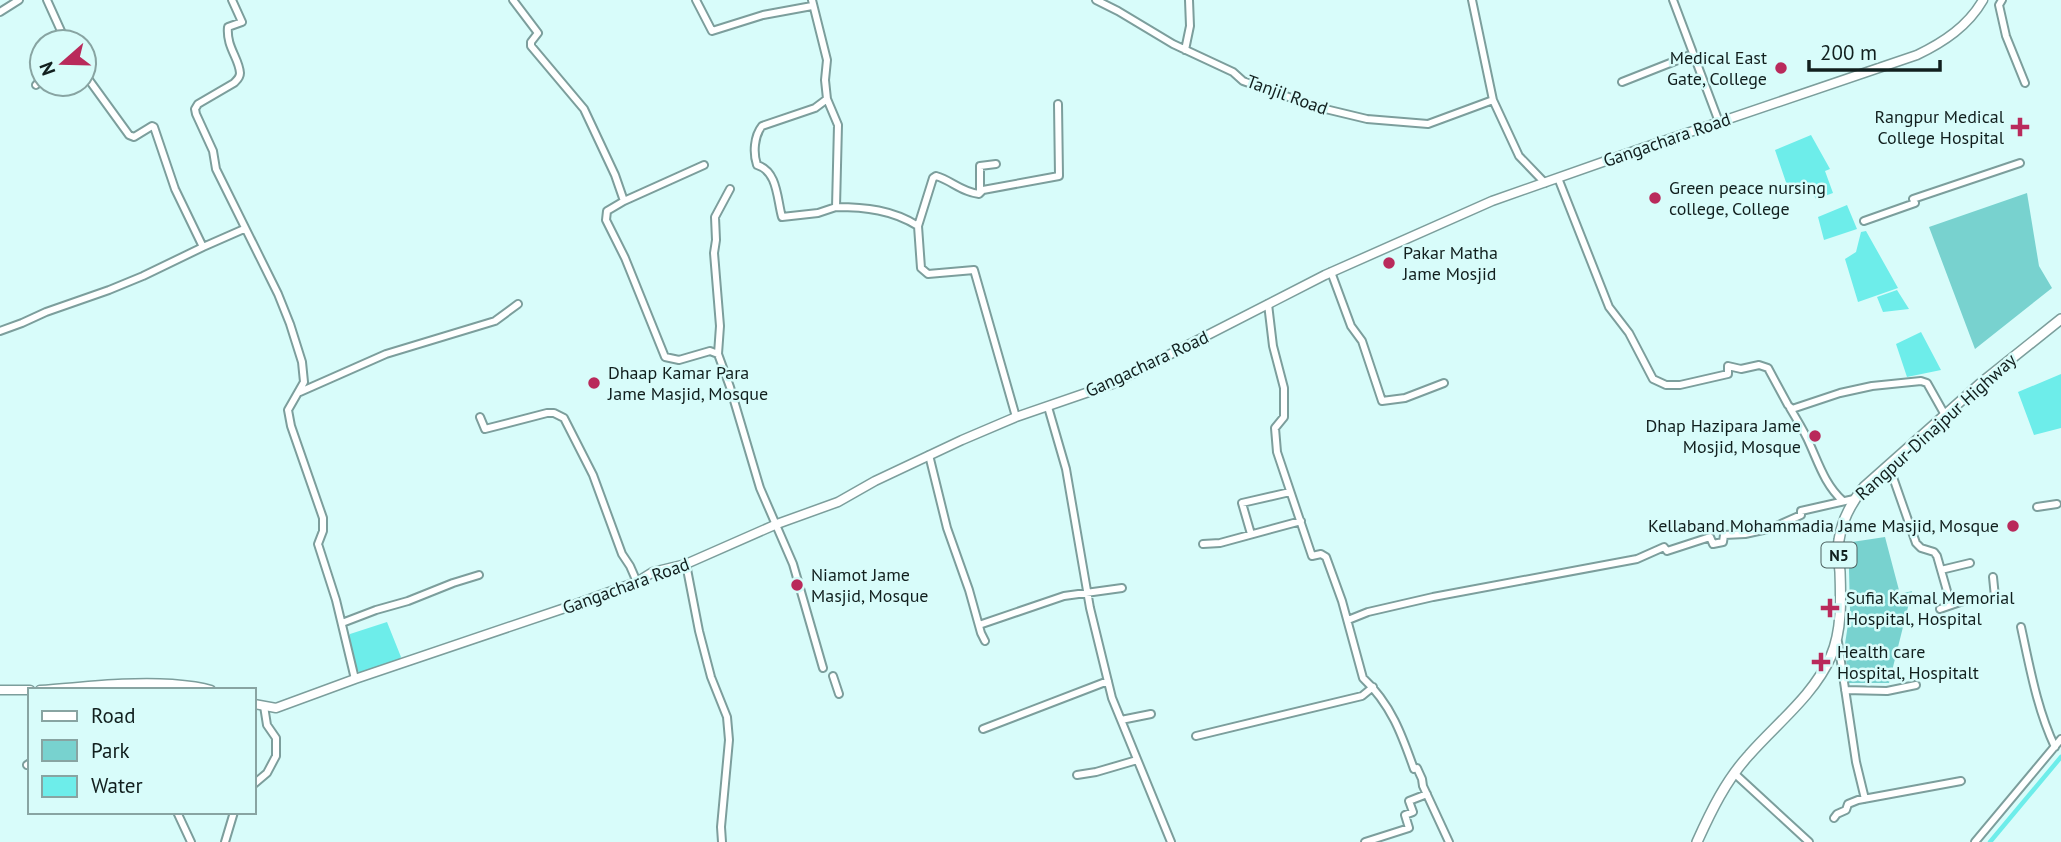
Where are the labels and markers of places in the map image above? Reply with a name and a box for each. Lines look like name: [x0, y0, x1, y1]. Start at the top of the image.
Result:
place label: Medical East Gate, College: [1667, 46, 1767, 90]
marker: Medical East Gate, College: [1773, 60, 1789, 76]
place label: Rangpur Medical College Hospital: [1874, 105, 2005, 149]
marker: Rangpur Medical College Hospital: [2010, 117, 2030, 137]
place label: Green peace nursing college, College: [1669, 176, 1826, 220]
marker: Green peace nursing college, College: [1647, 190, 1663, 206]
place label: Pakar Matha Jame Mosjid: [1402, 241, 1498, 285]
marker: Pakar Matha Jame Mosjid: [1381, 255, 1397, 271]
place label: Dhaap Kamar Para Jame Masjid, Mosque: [607, 361, 768, 405]
marker: Dhaap Kamar Para Jame Masjid, Mosque: [586, 375, 602, 391]
place label: Dhap Hazipara Jame Mosjid, Mosque: [1646, 414, 1801, 458]
marker: Dhap Hazipara Jame Mosjid, Mosque: [1807, 428, 1823, 444]
place label: Kellaband Mohammadia Jame Masjid, Mosque: [1648, 514, 1999, 537]
marker: Kellaband Mohammadia Jame Masjid, Mosque: [2005, 518, 2021, 534]
place label: Niamot Jame Masjid, Mosque: [811, 563, 929, 607]
marker: Niamot Jame Masjid, Mosque: [789, 577, 805, 593]
place label: Sufia Kamal Memorial Hospital, Hospital: [1846, 586, 2015, 630]
marker: Sufia Kamal Memorial Hospital, Hospital: [1820, 598, 1840, 618]
place label: Health care Hospital, Hospitalt: [1837, 640, 1979, 684]
marker: Health care Hospital, Hospitalt: [1811, 652, 1831, 672]

